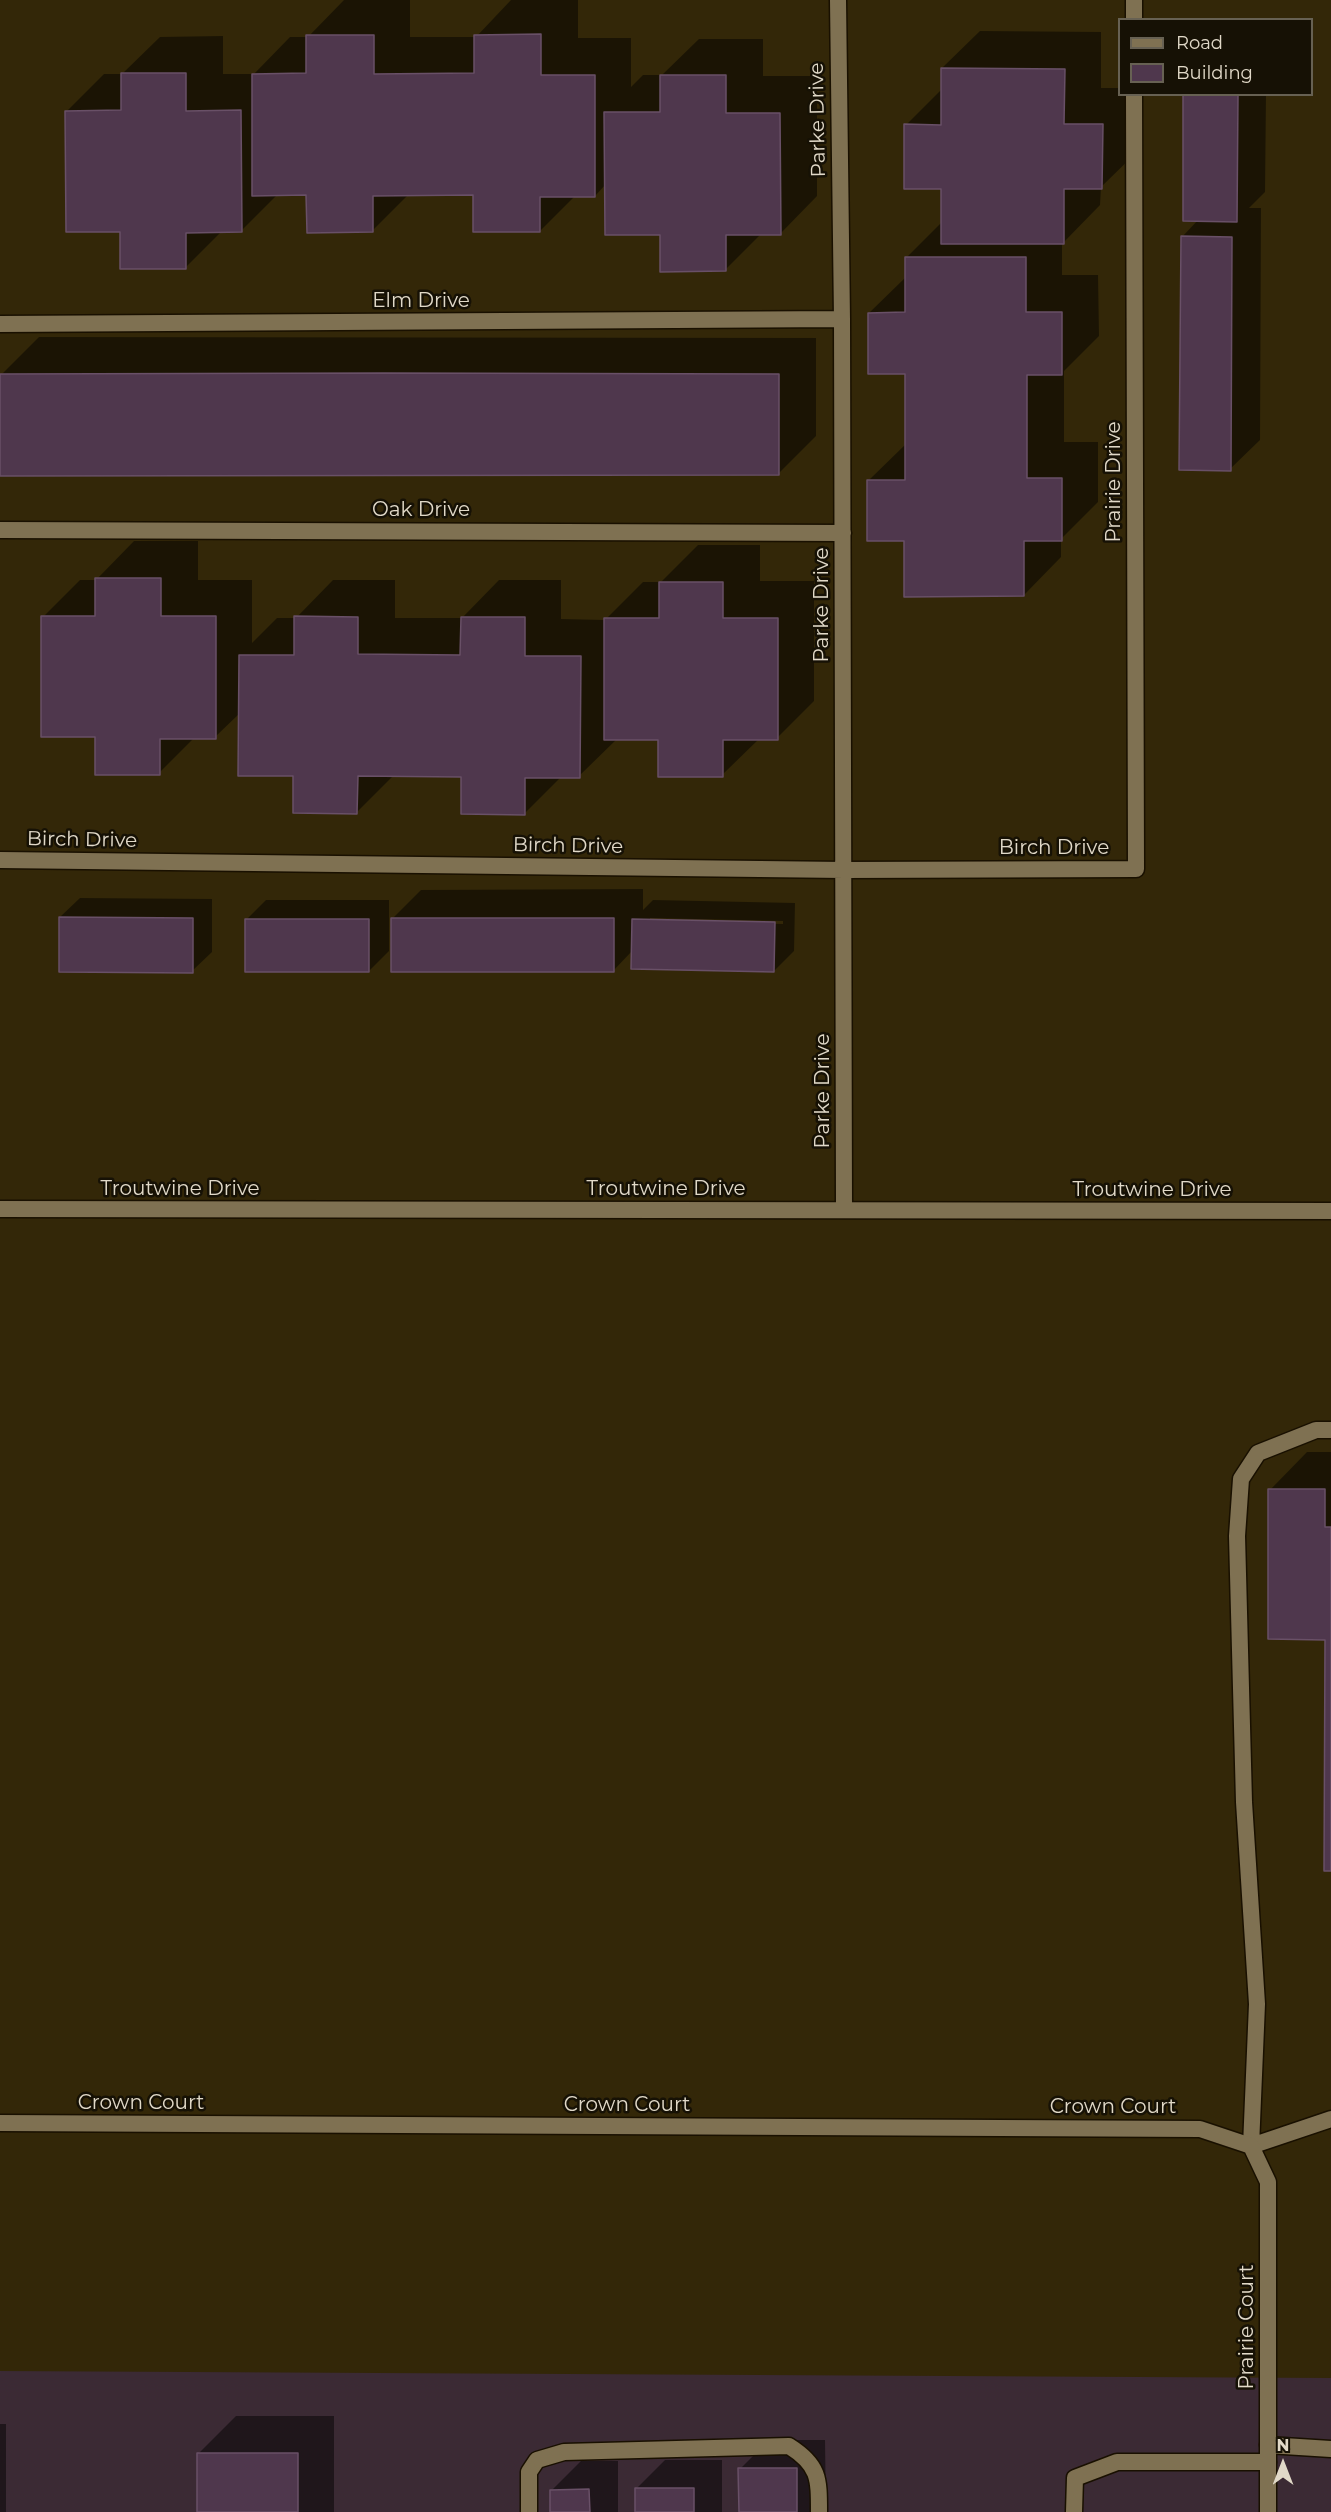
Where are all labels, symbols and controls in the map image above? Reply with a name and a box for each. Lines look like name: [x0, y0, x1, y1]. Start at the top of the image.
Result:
legend: [1118, 18, 1313, 96]
text: Road: [1176, 32, 1223, 54]
street label: Parke Drive: [805, 62, 831, 178]
text: Building: [1176, 62, 1253, 84]
street label: Elm Drive: [372, 289, 470, 313]
street label: Prairie Drive: [1102, 421, 1126, 543]
street label: Oak Drive: [372, 498, 470, 522]
street label: Parke Drive: [810, 548, 834, 662]
street label: Birch Drive: [27, 827, 137, 853]
street label: Birch Drive: [513, 833, 623, 859]
street label: Birch Drive: [999, 836, 1109, 860]
street label: Parke Drive: [811, 1034, 835, 1148]
street label: Troutwine Drive: [100, 1177, 260, 1201]
street label: Troutwine Drive: [586, 1177, 746, 1201]
street label: Troutwine Drive: [1072, 1178, 1232, 1202]
street label: Crown Court: [78, 2091, 204, 2115]
street label: Crown Court: [564, 2093, 690, 2117]
street label: Crown Court: [1050, 2095, 1176, 2119]
street label: Prairie Court: [1235, 2264, 1259, 2390]
north arrow: [1253, 2434, 1313, 2494]
text: N: [1277, 2436, 1289, 2455]

